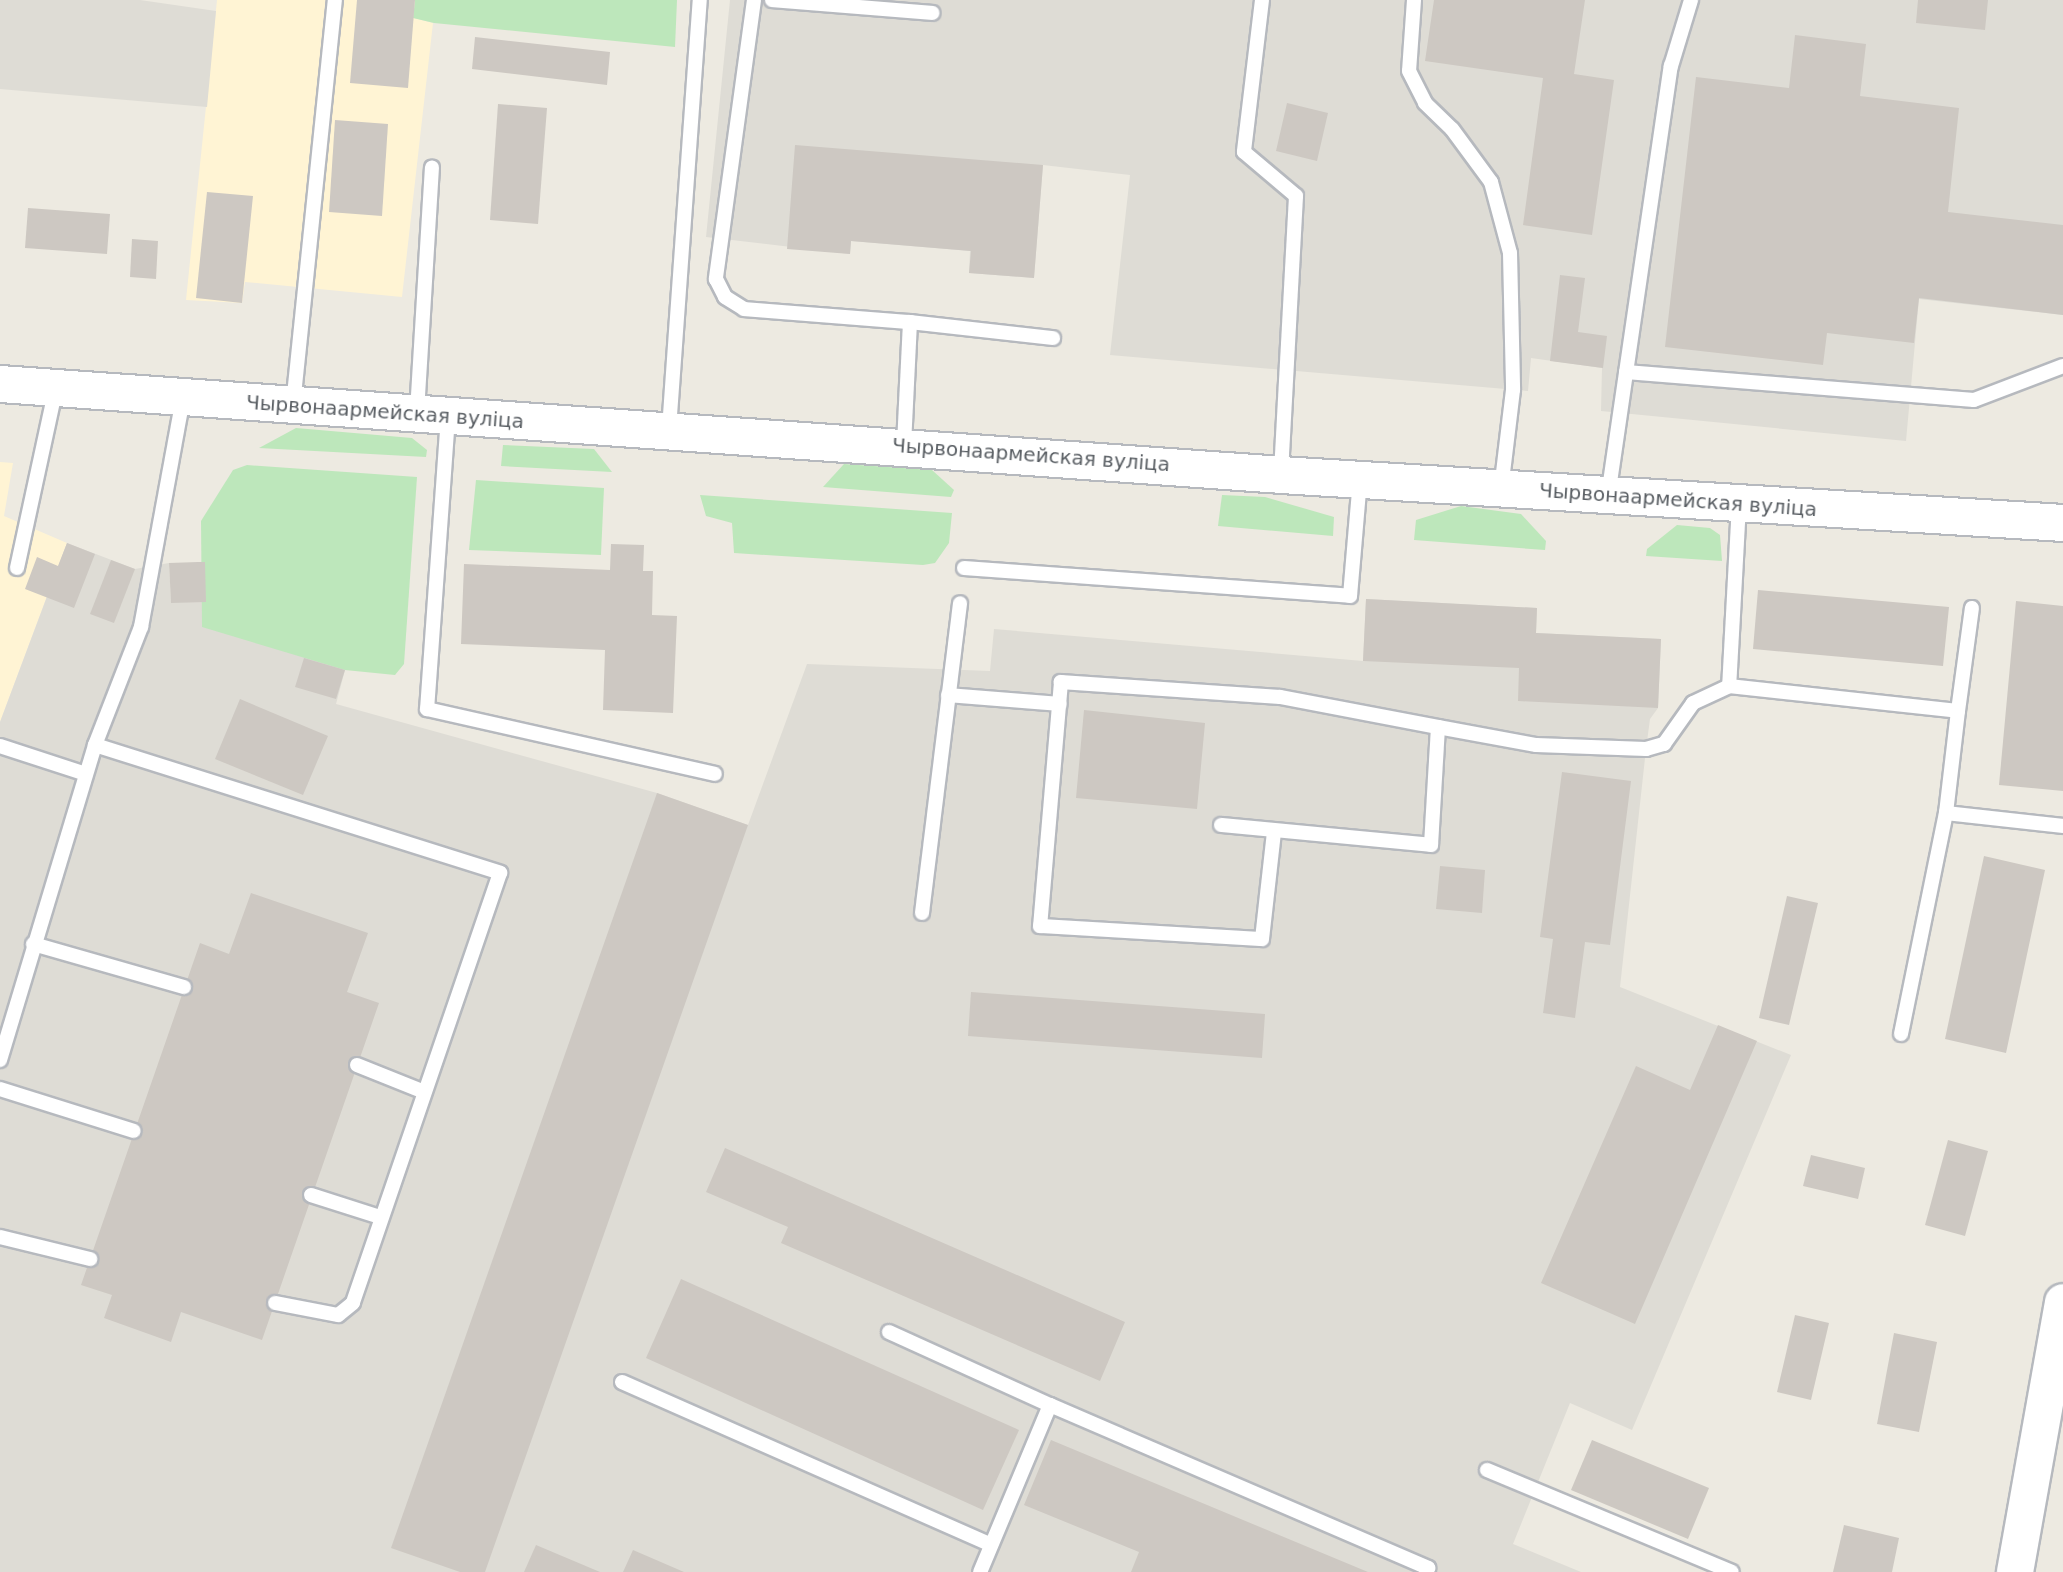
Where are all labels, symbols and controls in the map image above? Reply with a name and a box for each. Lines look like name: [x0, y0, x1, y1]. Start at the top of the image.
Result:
street label: Чырвонаармейская вуліца: [245, 390, 525, 434]
street label: Чырвонаармейская вуліца: [891, 433, 1171, 477]
street label: Чырвонаармейская вуліца: [1538, 478, 1818, 522]

